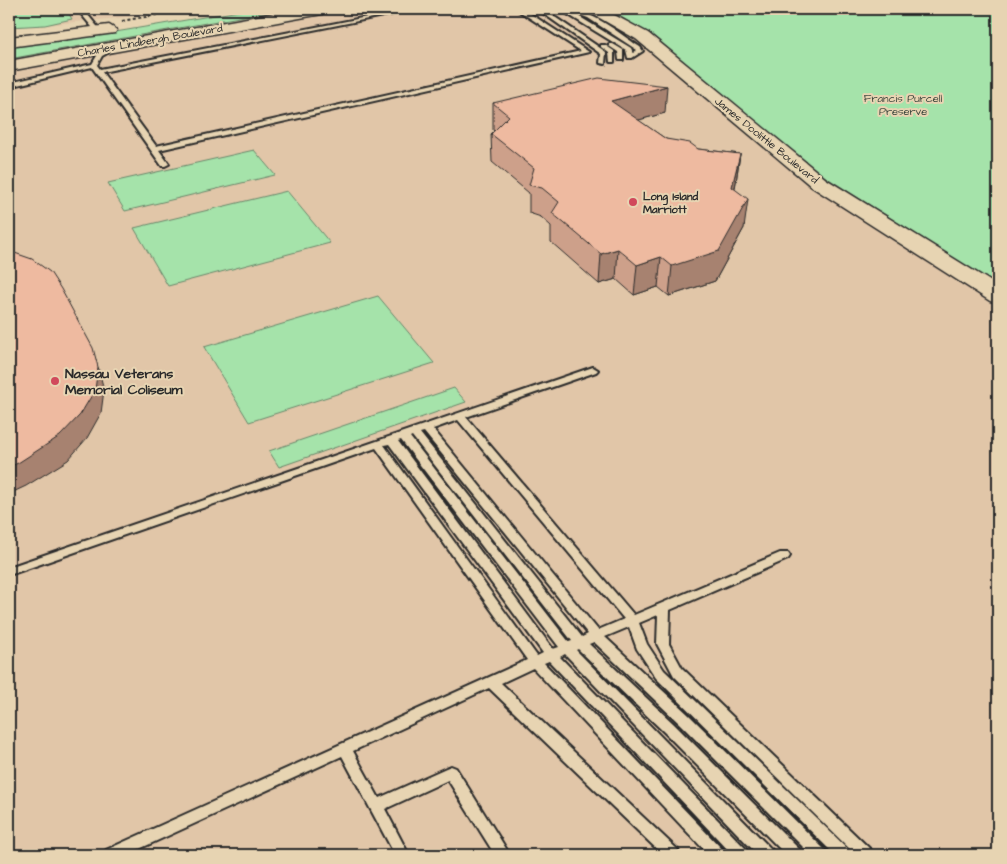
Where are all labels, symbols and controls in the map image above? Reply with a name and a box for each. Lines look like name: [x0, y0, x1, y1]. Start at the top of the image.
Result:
street label: Charles Lindbergh Boulevard: [76, 20, 224, 62]
park label: Francis Purcell Preserve: [864, 91, 942, 119]
street label: James Doolittle Boulevard: [711, 94, 822, 187]
place label: Long Island Marriott: [643, 189, 698, 217]
marker: Long Island Marriott: [627, 196, 639, 208]
place label: Nassau Veterans Memorial Coliseum: [65, 364, 184, 400]
marker: Nassau Veterans Memorial Coliseum: [49, 375, 61, 387]

